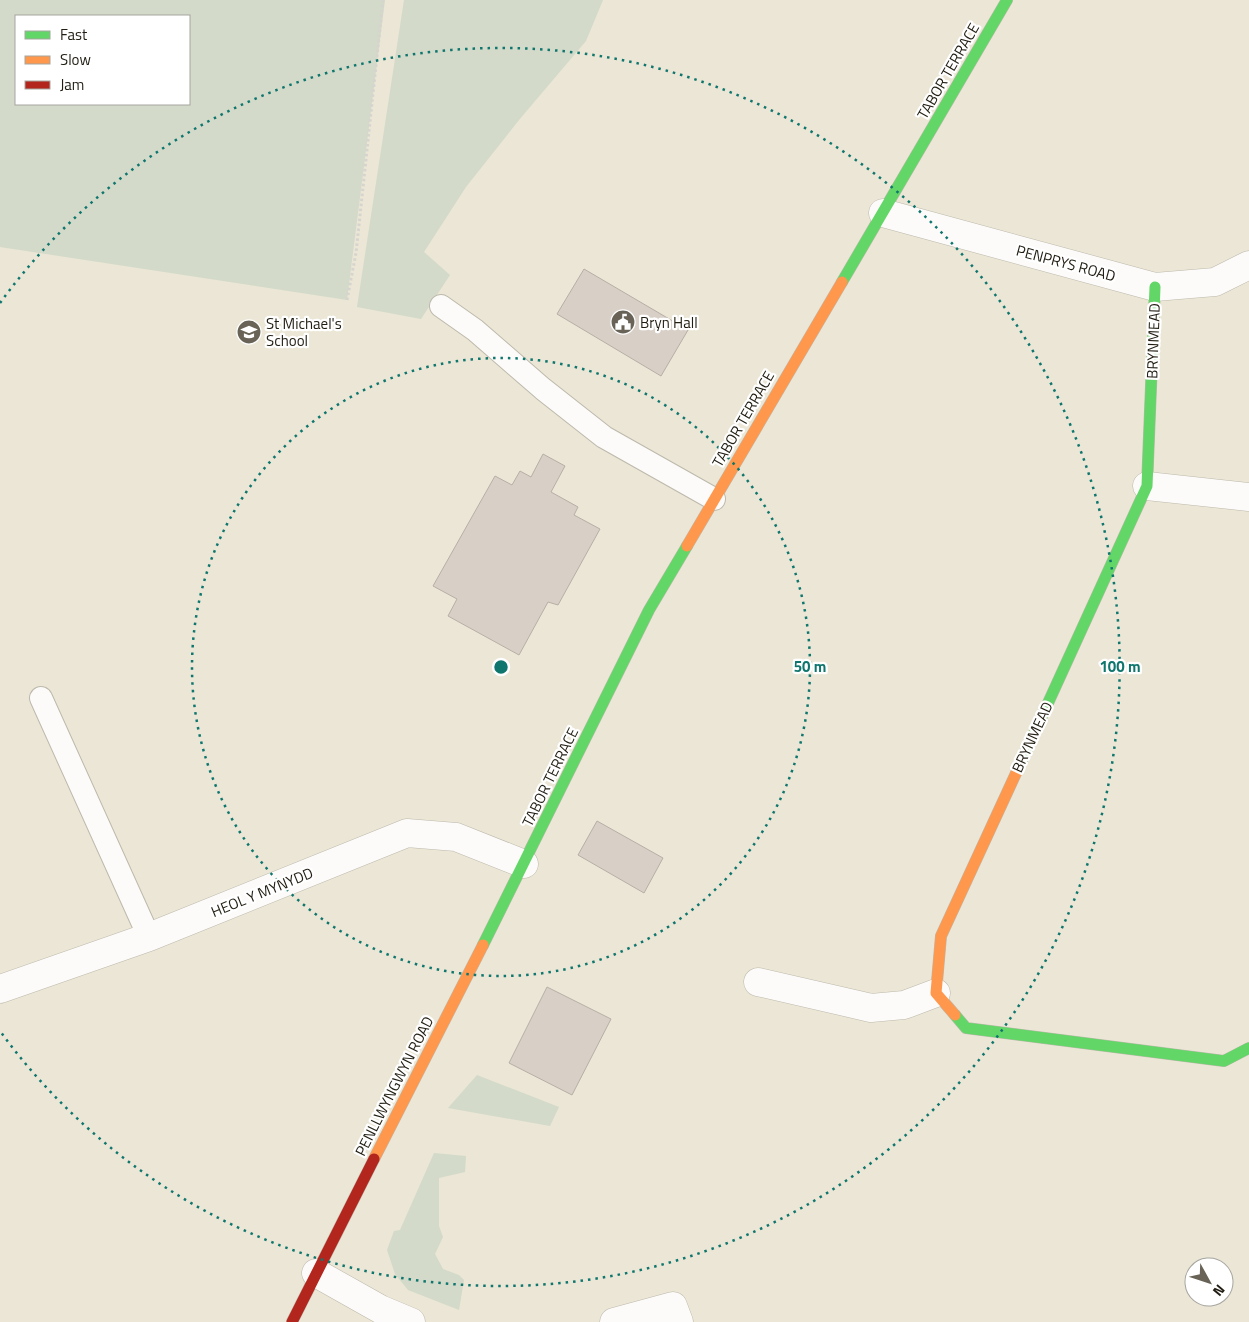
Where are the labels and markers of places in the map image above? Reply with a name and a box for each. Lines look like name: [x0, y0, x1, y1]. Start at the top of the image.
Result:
public building icon: Bryn Hall: [610, 309, 636, 335]
place label: Bryn Hall: [640, 311, 698, 334]
place label: St Michael's School: [266, 312, 342, 352]
school or university icon: St Michael's School: [236, 319, 262, 345]
centre of rings: [492, 658, 510, 676]

